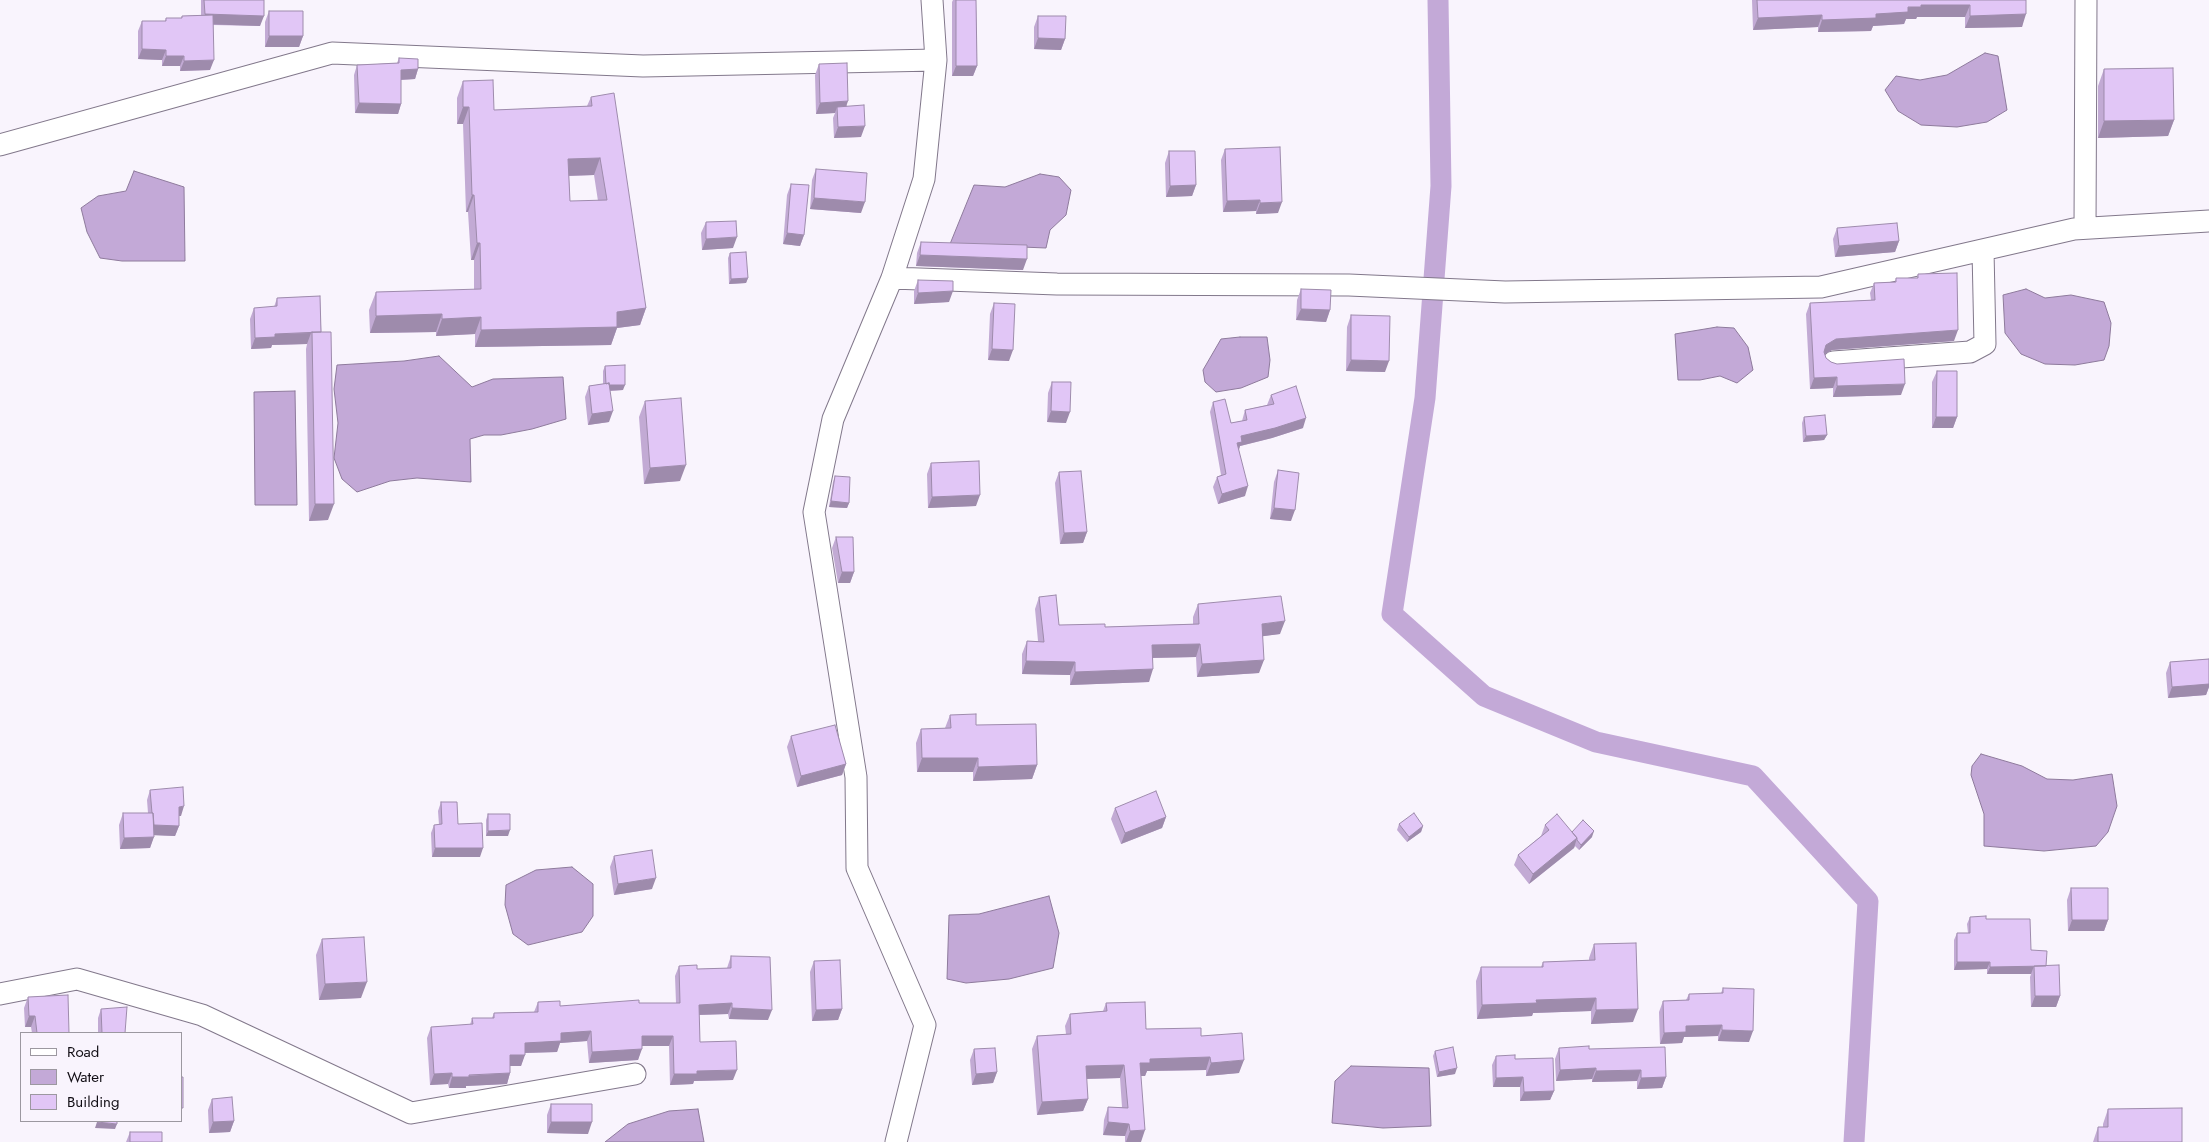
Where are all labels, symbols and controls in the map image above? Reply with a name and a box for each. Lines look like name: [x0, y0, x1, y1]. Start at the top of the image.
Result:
legend: [20, 1032, 182, 1122]
text: Road: [67, 1041, 99, 1063]
text: Water: [67, 1066, 104, 1088]
text: Building: [67, 1091, 119, 1113]

